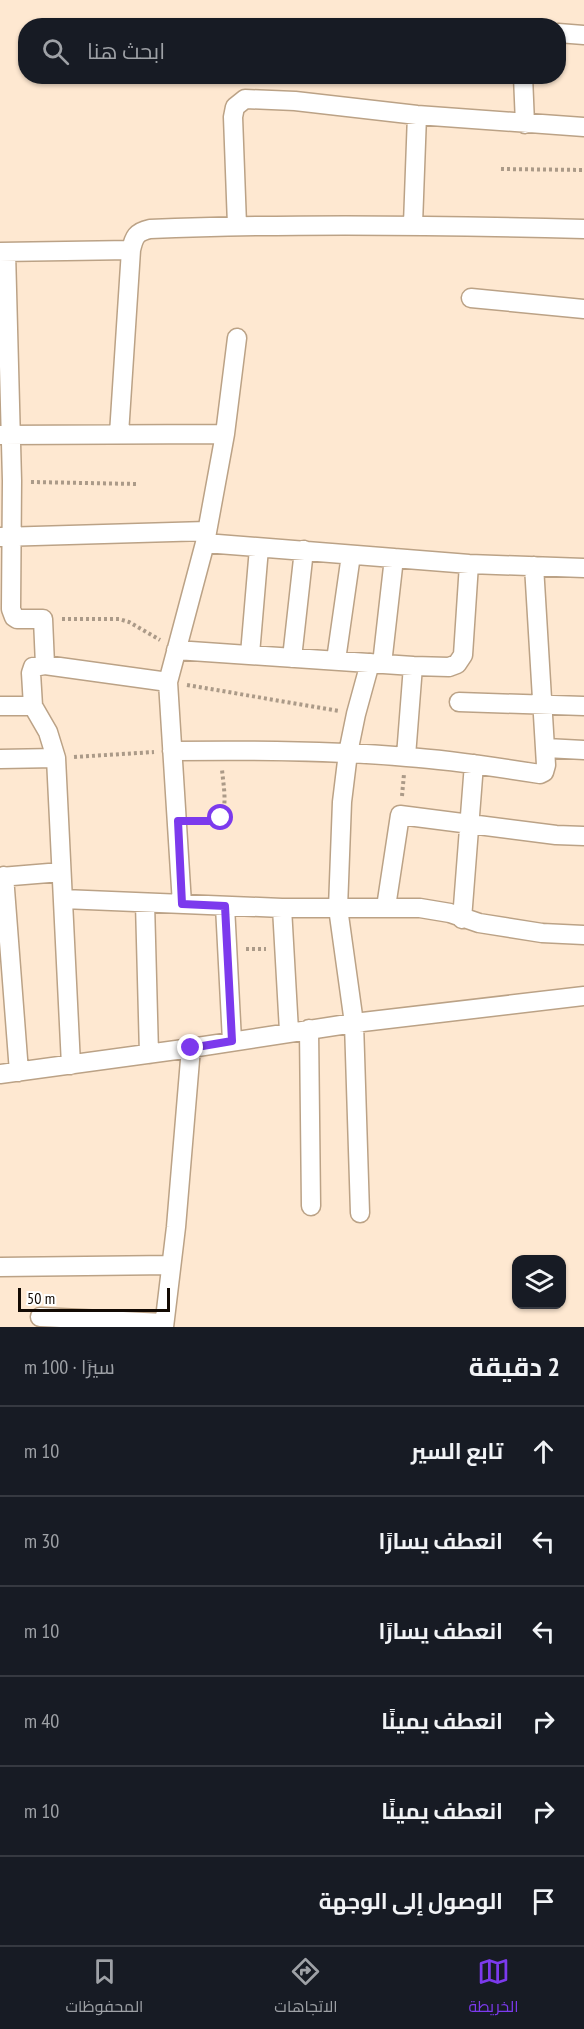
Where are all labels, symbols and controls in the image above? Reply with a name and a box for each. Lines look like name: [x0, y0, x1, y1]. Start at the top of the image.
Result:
search box: [18, 18, 566, 84]
icon: search: [39, 35, 72, 68]
text: ابحث هنا: [87, 37, 165, 65]
route start: [207, 804, 233, 830]
route end: [177, 1034, 203, 1060]
map controls: [512, 1255, 566, 1309]
button: layers: [512, 1255, 566, 1309]
scale bar: [18, 1285, 170, 1312]
text: 50 m: [27, 1288, 55, 1308]
text: 2 دقيقة: [469, 1350, 560, 1383]
text: سيرًا · 100 m: [24, 1354, 115, 1380]
icon: ahead: [527, 1435, 560, 1468]
text: تابع السير: [411, 1437, 503, 1465]
text: 10 m: [24, 1438, 59, 1464]
icon: left: [527, 1525, 560, 1558]
text: انعطف يسارًا: [379, 1527, 503, 1555]
text: 30 m: [24, 1528, 59, 1554]
icon: left: [527, 1615, 560, 1648]
text: انعطف يسارًا: [379, 1617, 503, 1645]
text: 10 m: [24, 1618, 59, 1644]
icon: right: [527, 1705, 560, 1738]
text: انعطف يمينًا: [381, 1707, 503, 1735]
text: 40 m: [24, 1708, 59, 1734]
icon: right: [527, 1795, 560, 1828]
text: انعطف يمينًا: [381, 1797, 503, 1825]
text: 10 m: [24, 1798, 59, 1824]
icon: arrive: [527, 1885, 560, 1918]
text: الوصول إلى الوجهة: [319, 1887, 503, 1915]
tab: المحفوظات: [65, 1955, 143, 2021]
tab: الاتجاهات: [274, 1955, 338, 2021]
tab: الخريطة: [469, 1955, 519, 2021]

